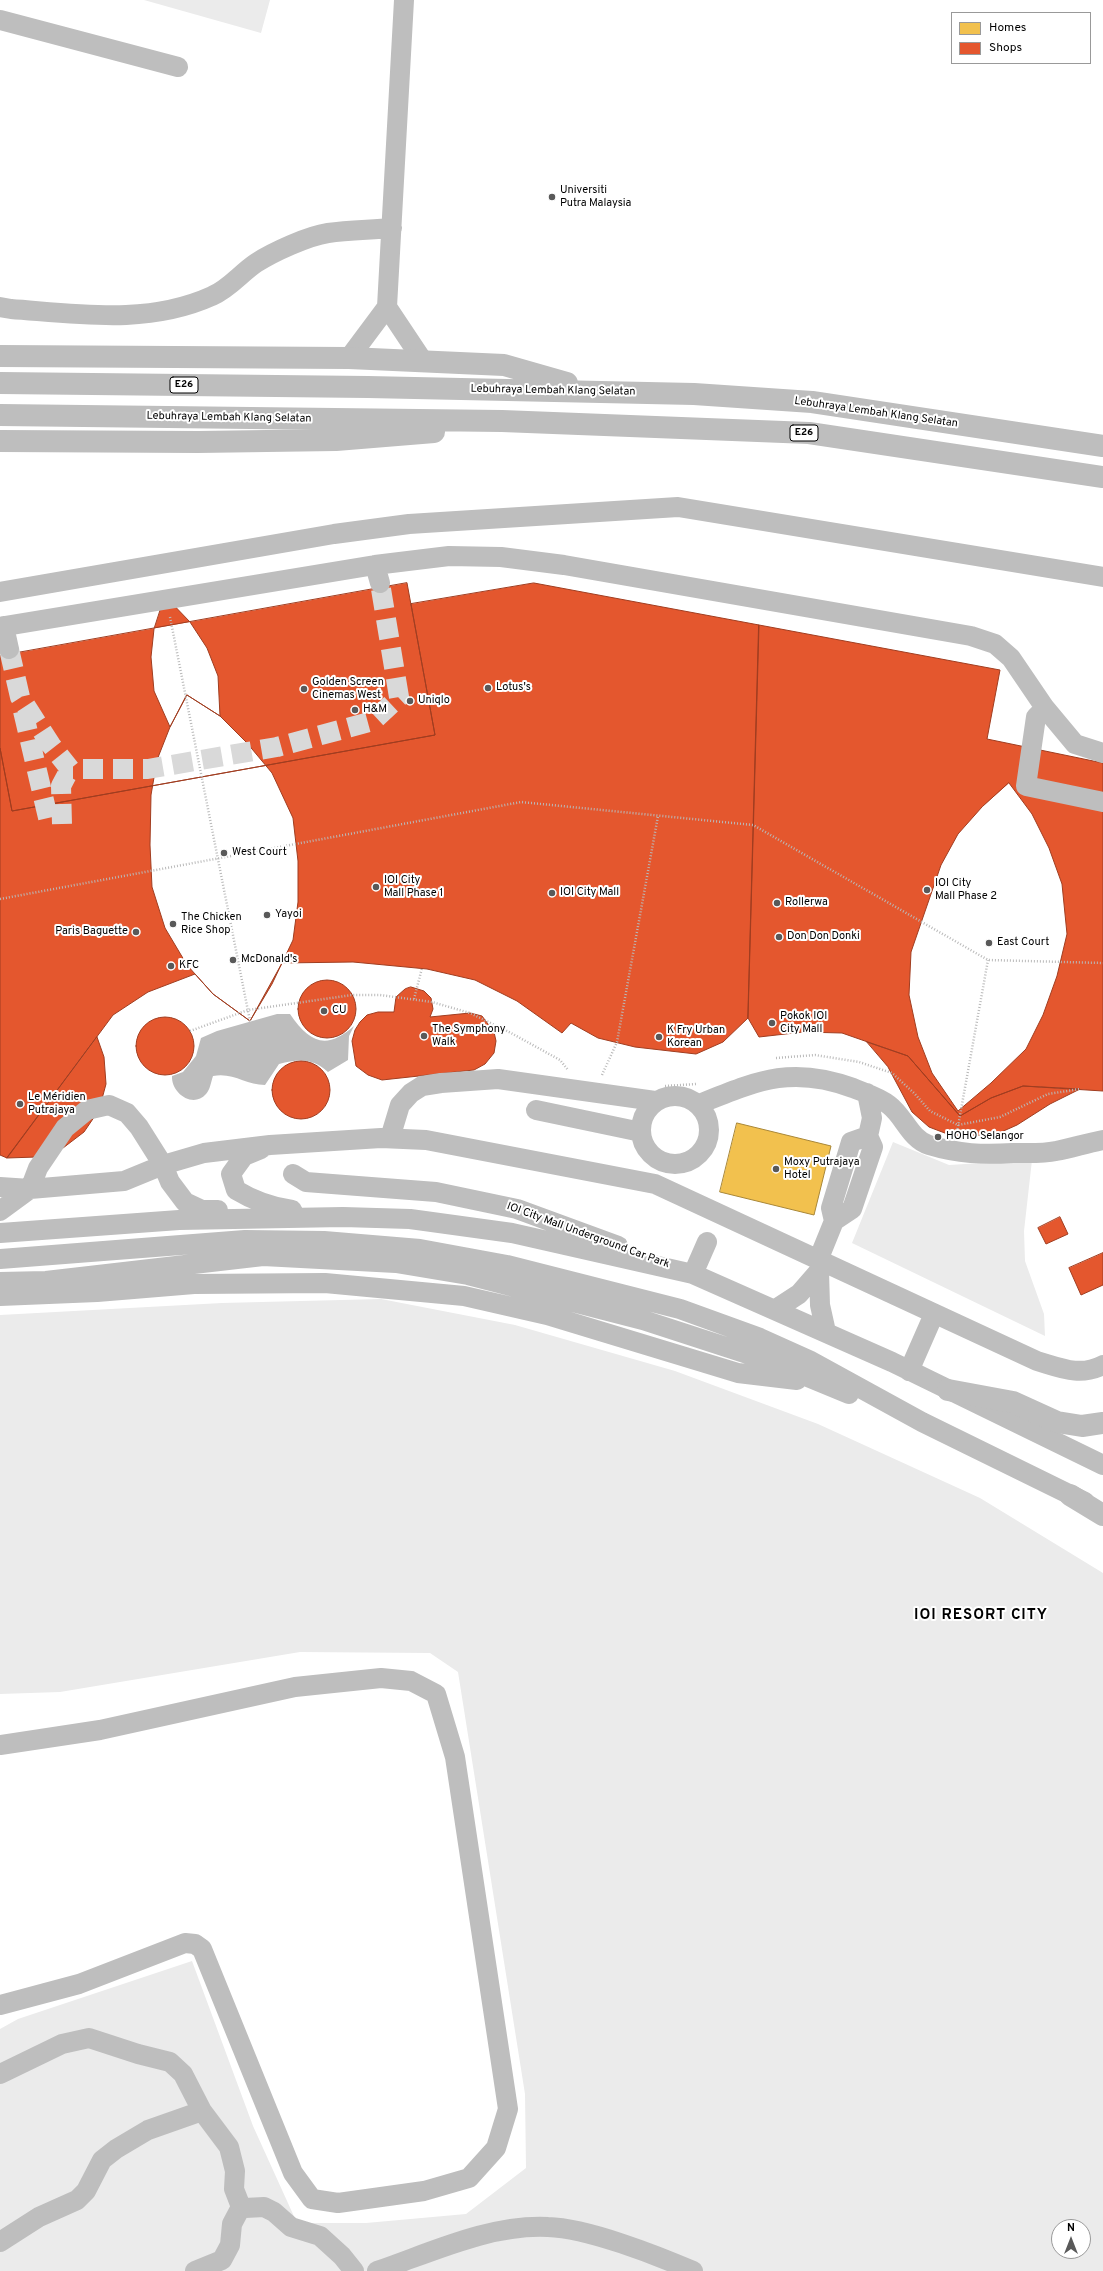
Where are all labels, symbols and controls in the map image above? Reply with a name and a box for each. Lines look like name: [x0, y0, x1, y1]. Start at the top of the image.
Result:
legend: [951, 12, 1091, 64]
text: Homes: [989, 20, 1026, 36]
text: Shops: [989, 40, 1022, 56]
place label: Universiti Putra Malaysia: [560, 184, 631, 210]
marker: Universiti Putra Malaysia: [547, 192, 557, 202]
road number: E26: [170, 377, 198, 393]
street label: Lebuhraya Lembah Klang Selatan: [470, 383, 636, 399]
street label: Lebuhraya Lembah Klang Selatan: [793, 395, 959, 431]
street label: Lebuhraya Lembah Klang Selatan: [146, 410, 312, 426]
road number: E26: [790, 425, 818, 441]
place label: Golden Screen Cinemas West: [312, 676, 384, 702]
place label: Lotus's: [496, 681, 531, 695]
marker: Lotus's: [483, 683, 493, 693]
marker: Golden Screen Cinemas West: [299, 684, 309, 694]
place label: Uniqlo: [418, 694, 450, 708]
marker: Uniqlo: [405, 696, 415, 706]
place label: H&M: [363, 703, 387, 717]
marker: H&M: [350, 705, 360, 715]
place label: West Court: [232, 846, 287, 860]
marker: West Court: [219, 848, 229, 858]
place label: IOI City Mall Phase 1: [384, 874, 443, 900]
place label: IOI City Mall Phase 2: [935, 877, 997, 903]
marker: IOI City Mall Phase 1: [371, 882, 381, 892]
marker: IOI City Mall Phase 2: [922, 885, 932, 895]
place label: IOI City Mall: [560, 886, 619, 900]
marker: IOI City Mall: [547, 888, 557, 898]
place label: Rollerwa: [785, 896, 828, 910]
marker: Rollerwa: [772, 898, 782, 908]
place label: Yayoi: [275, 908, 302, 922]
marker: Yayoi: [262, 910, 272, 920]
place label: The Chicken Rice Shop: [181, 911, 242, 937]
marker: The Chicken Rice Shop: [168, 919, 178, 929]
place label: Paris Baguette: [55, 925, 128, 939]
marker: Paris Baguette: [131, 927, 141, 937]
place label: Don Don Donki: [787, 930, 860, 944]
marker: Don Don Donki: [774, 932, 784, 942]
place label: East Court: [997, 936, 1049, 950]
marker: East Court: [984, 938, 994, 948]
place label: McDonald's: [241, 953, 297, 967]
marker: McDonald's: [228, 955, 238, 965]
place label: KFC: [179, 959, 199, 973]
marker: KFC: [166, 961, 176, 971]
place label: CU: [332, 1004, 347, 1018]
marker: CU: [319, 1006, 329, 1016]
place label: Pokok IOI City Mall: [780, 1010, 827, 1036]
marker: Pokok IOI City Mall: [767, 1018, 777, 1028]
place label: The Symphony Walk: [432, 1023, 506, 1049]
place label: K Fry Urban Korean: [667, 1024, 725, 1050]
marker: The Symphony Walk: [419, 1031, 429, 1041]
marker: K Fry Urban Korean: [654, 1032, 664, 1042]
place label: Le Méridien Putrajaya: [28, 1091, 86, 1117]
marker: Le Méridien Putrajaya: [15, 1099, 25, 1109]
place label: HOHO Selangor: [946, 1130, 1024, 1144]
marker: HOHO Selangor: [933, 1132, 943, 1142]
place label: Moxy Putrajaya Hotel: [784, 1156, 859, 1182]
marker: Moxy Putrajaya Hotel: [771, 1164, 781, 1174]
street label: IOI City Mall Underground Car Park: [505, 1200, 671, 1272]
district label: IOI RESORT CITY: [914, 1607, 1048, 1625]
north arrow: [1051, 2219, 1091, 2259]
text: N: [1067, 2221, 1075, 2235]

